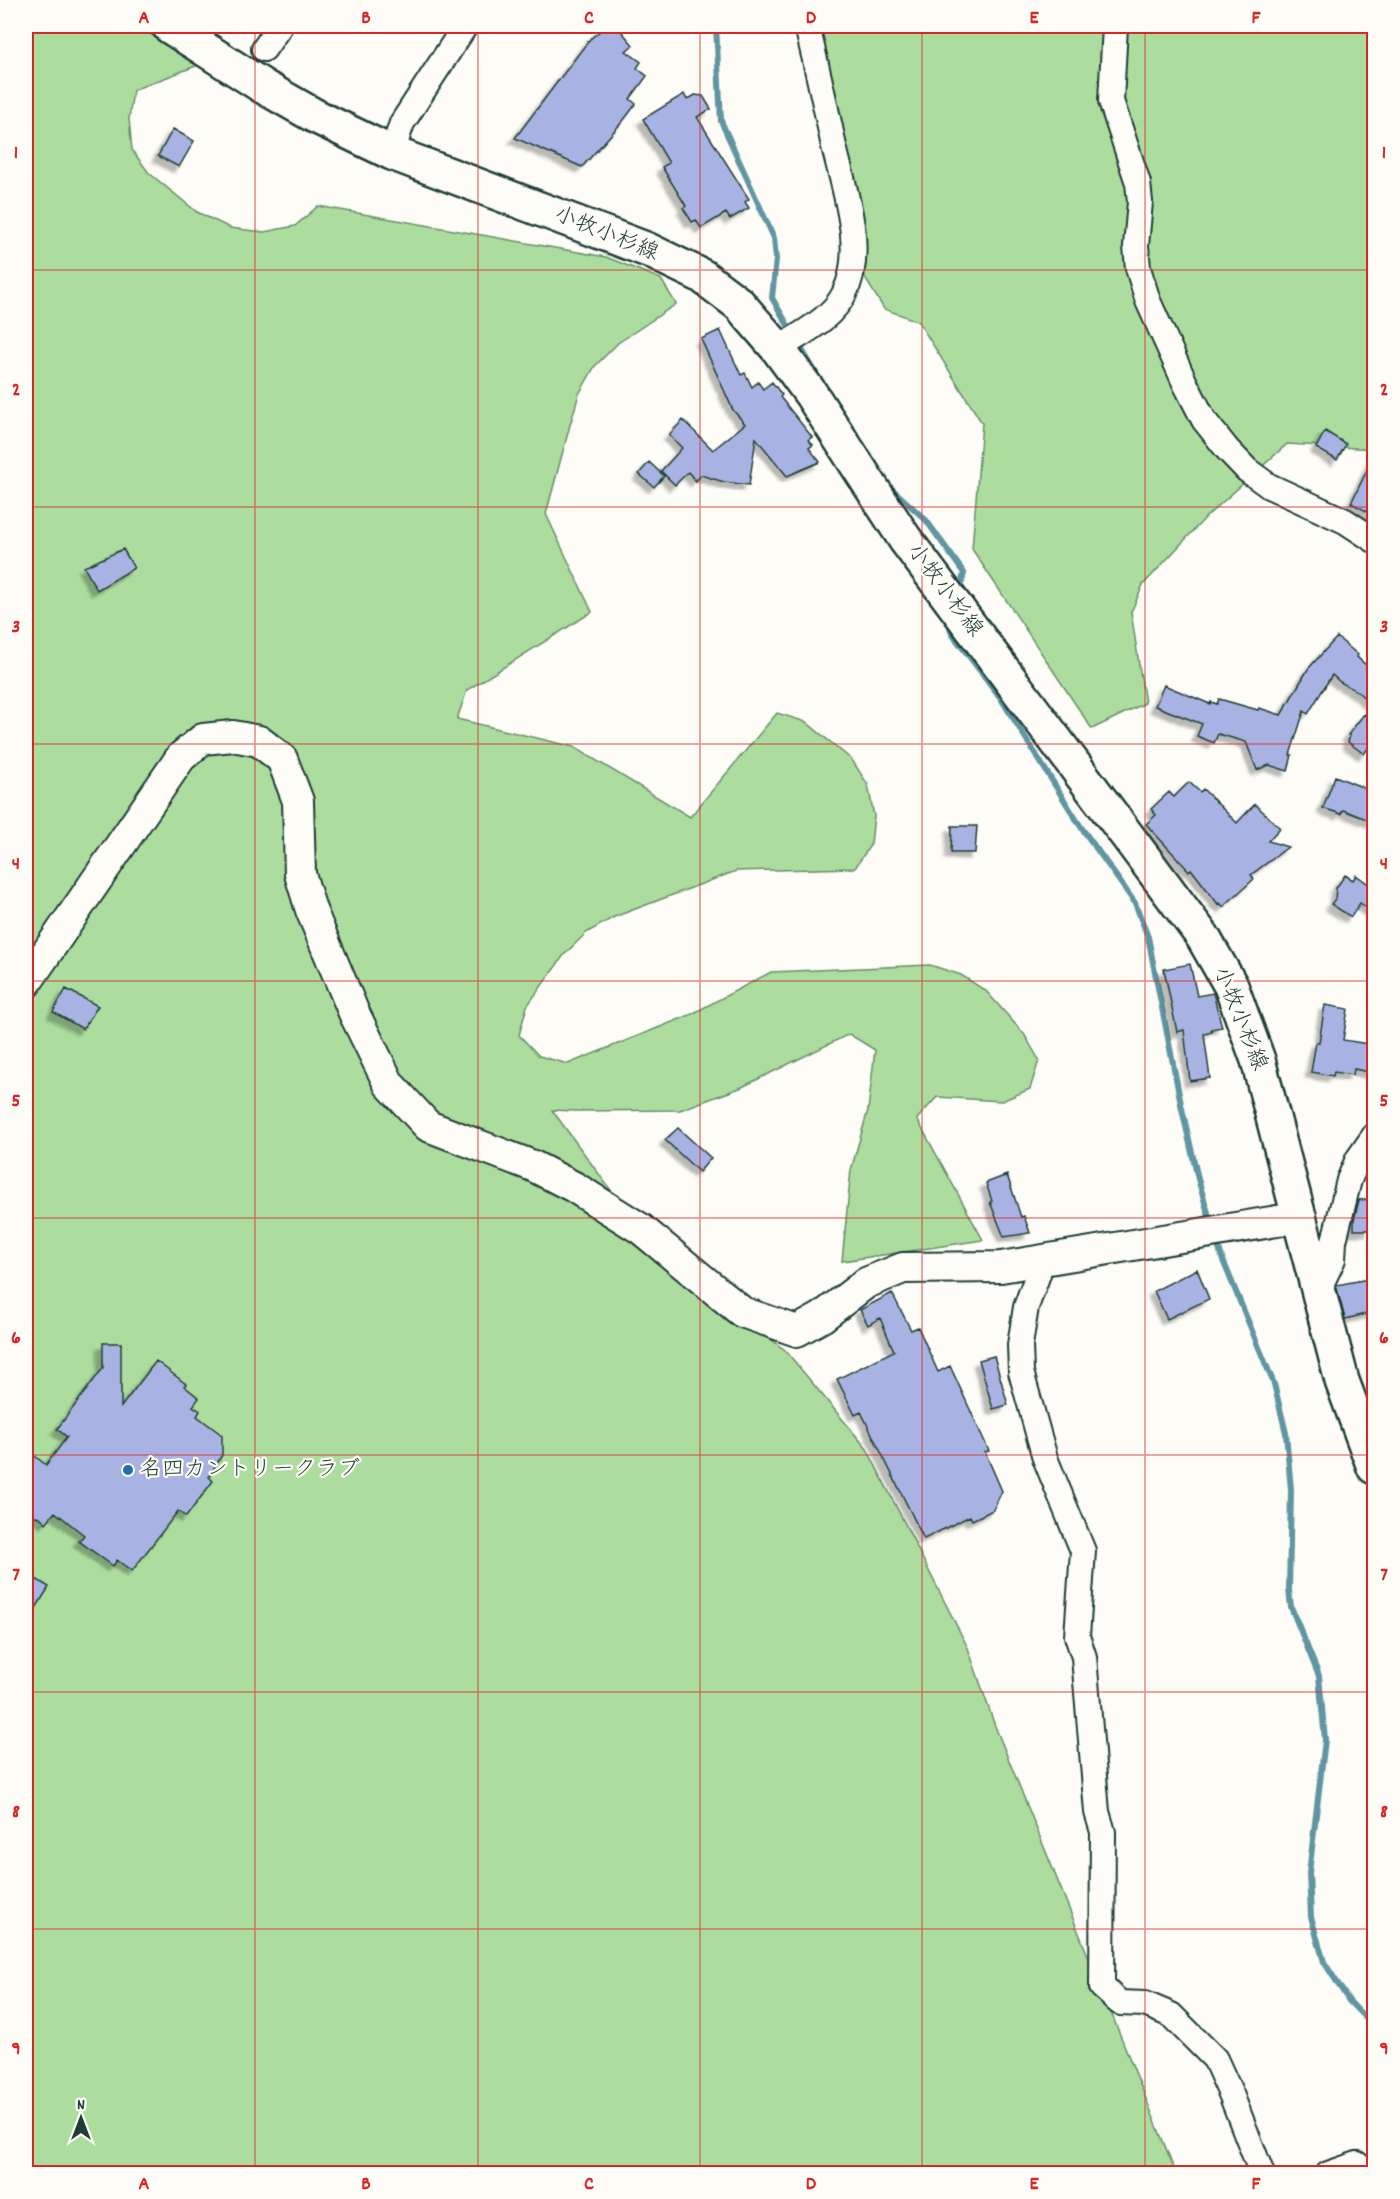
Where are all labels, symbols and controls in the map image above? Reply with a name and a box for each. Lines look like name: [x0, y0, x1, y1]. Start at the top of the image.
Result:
text: A: [139, 5, 150, 33]
text: B: [361, 5, 371, 33]
text: C: [584, 5, 594, 33]
text: D: [806, 5, 817, 33]
text: E: [1029, 5, 1039, 33]
text: F: [1252, 5, 1262, 33]
text: 1: [14, 140, 18, 168]
text: 1: [1382, 140, 1386, 168]
street label: 小牧小杉線: [549, 200, 663, 270]
text: 2: [12, 377, 20, 405]
text: 2: [1380, 377, 1388, 405]
street label: 小牧小杉線: [899, 538, 989, 644]
text: 3: [12, 614, 20, 642]
text: 3: [1380, 614, 1388, 642]
text: 4: [12, 851, 20, 879]
text: 4: [1380, 851, 1388, 879]
street label: 小牧小杉線: [1204, 962, 1274, 1076]
text: 5: [11, 1088, 21, 1116]
text: 5: [1379, 1088, 1389, 1116]
text: 6: [11, 1325, 21, 1353]
text: 6: [1379, 1325, 1389, 1353]
place label: 名四カントリークラブ: [140, 1455, 360, 1486]
marker: 名四カントリークラブ: [121, 1463, 135, 1477]
text: 7: [12, 1562, 20, 1590]
text: 7: [1380, 1562, 1388, 1590]
text: 8: [12, 1799, 20, 1827]
text: 8: [1380, 1799, 1388, 1827]
text: 9: [11, 2036, 21, 2064]
text: 9: [1379, 2036, 1389, 2064]
north arrow: [51, 2088, 111, 2148]
text: N: [77, 2094, 85, 2117]
text: A: [139, 2171, 150, 2199]
text: B: [361, 2171, 371, 2199]
text: C: [584, 2171, 594, 2199]
text: D: [806, 2171, 817, 2199]
text: E: [1029, 2171, 1039, 2199]
text: F: [1252, 2171, 1262, 2199]

